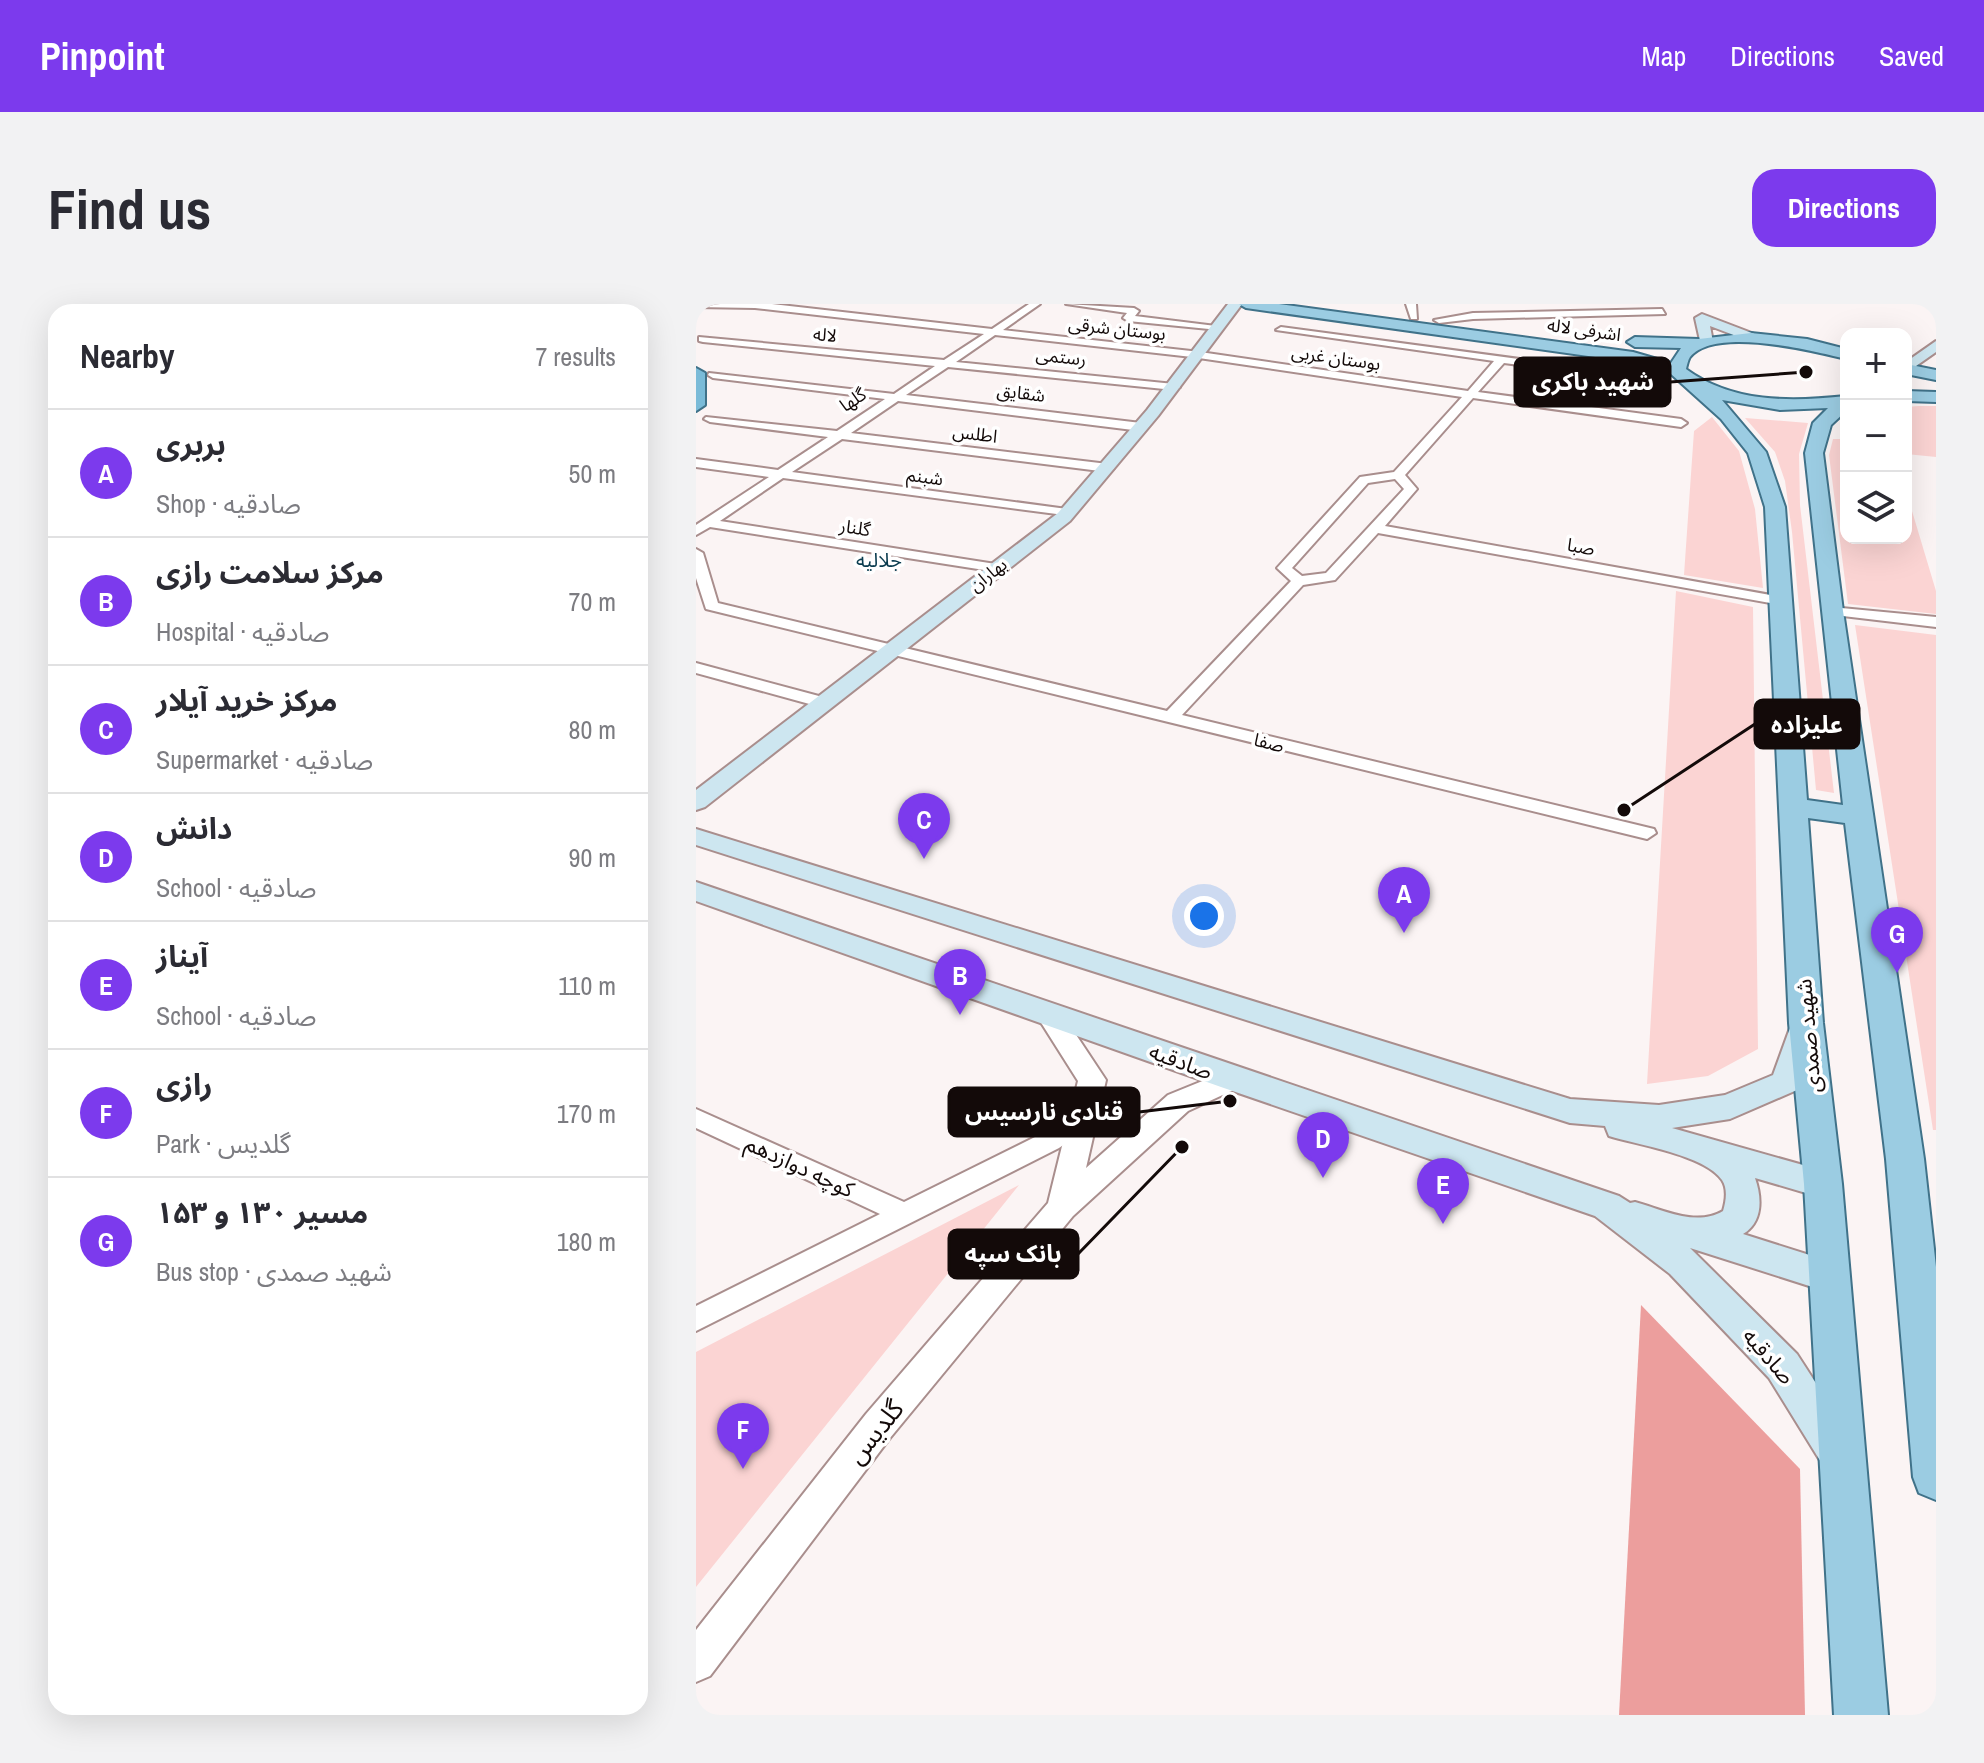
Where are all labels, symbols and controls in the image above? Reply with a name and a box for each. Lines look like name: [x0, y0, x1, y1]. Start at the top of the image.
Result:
text: Pinpoint: [40, 31, 165, 82]
text: Map: [1642, 37, 1686, 75]
text: Directions: [1730, 37, 1835, 75]
text: Saved: [1879, 37, 1944, 75]
button: Directions: [1752, 169, 1936, 247]
text: Find us: [48, 171, 211, 246]
street label: بوستان شرقی: [1067, 311, 1167, 346]
street label: اشرفی لاله: [1546, 312, 1623, 347]
street label: لاله: [812, 321, 838, 348]
map controls: [1840, 328, 1912, 544]
button: +: [1840, 328, 1912, 400]
text: Nearby: [80, 333, 175, 379]
text: 7 results: [535, 339, 616, 374]
street label: بوستان غربی: [1290, 339, 1382, 376]
street label: رستمی: [1035, 341, 1087, 372]
callout: شهید باکری: [1515, 358, 1670, 406]
text: شهید باکری: [1532, 365, 1654, 397]
street label: شقایق: [996, 377, 1046, 408]
street label: گلها: [834, 381, 871, 418]
button: −: [1840, 400, 1912, 472]
street label: اطلس: [951, 418, 999, 449]
text: بربری: [156, 424, 226, 464]
text: A: [98, 456, 114, 491]
text: 50 m: [569, 456, 616, 491]
street label: شبنم: [905, 462, 945, 492]
button: layers: [1840, 472, 1912, 544]
text: Shop · صادقیه: [156, 486, 301, 521]
street label: گلنار: [837, 513, 873, 542]
street label: صبا: [1565, 532, 1597, 561]
district label: جلالیه: [856, 546, 902, 573]
text: مرکز سلامت رازی: [156, 552, 384, 592]
street label: بهاران: [963, 552, 1012, 597]
text: B: [98, 584, 114, 619]
text: 70 m: [569, 584, 616, 619]
text: Hospital · صادقیه: [156, 614, 329, 649]
text: مرکز خرید آیلار: [156, 680, 338, 720]
callout: علیزاده: [1755, 700, 1859, 748]
text: علیزاده: [1771, 708, 1843, 740]
text: C: [98, 712, 114, 747]
text: 80 m: [569, 712, 616, 747]
street label: صفا: [1251, 727, 1287, 758]
text: Supermarket · صادقیه: [156, 742, 373, 777]
pin: C: [898, 793, 950, 859]
text: دانش: [156, 808, 232, 848]
text: D: [98, 840, 114, 875]
text: 90 m: [569, 840, 616, 875]
pin: A: [1378, 867, 1430, 933]
text: School · صادقیه: [156, 870, 316, 905]
your location: [1184, 896, 1224, 936]
pin: G: [1871, 907, 1923, 973]
text: آیناز: [156, 936, 208, 976]
pin: B: [934, 949, 986, 1015]
text: E: [99, 968, 113, 1003]
text: 110 m: [558, 968, 616, 1003]
street label: شهید صمدی: [1788, 978, 1828, 1094]
text: School · صادقیه: [156, 998, 316, 1033]
street label: صادقیه: [1145, 1036, 1217, 1086]
text: رازی: [156, 1064, 213, 1104]
callout: قنادی نارسیس: [949, 1088, 1139, 1136]
text: قنادی نارسیس: [965, 1095, 1123, 1127]
text: F: [99, 1096, 113, 1131]
text: 170 m: [557, 1096, 616, 1131]
pin: D: [1297, 1112, 1349, 1178]
text: Park · گلدیس: [156, 1126, 291, 1161]
street label: کوچه دوازدهم: [740, 1128, 860, 1206]
pin: E: [1417, 1158, 1469, 1224]
text: مسیر ۱۳۰ و ۱۵۳: [156, 1192, 368, 1232]
text: G: [98, 1224, 114, 1259]
text: 180 m: [557, 1224, 616, 1259]
callout: بانک سپه: [949, 1230, 1078, 1278]
text: بانک سپه: [964, 1237, 1062, 1270]
text: Bus stop · شهید صمدی: [156, 1254, 392, 1289]
street label: صادقیه: [1736, 1321, 1802, 1391]
street label: گلدیس: [838, 1392, 911, 1471]
pin: F: [717, 1403, 769, 1469]

